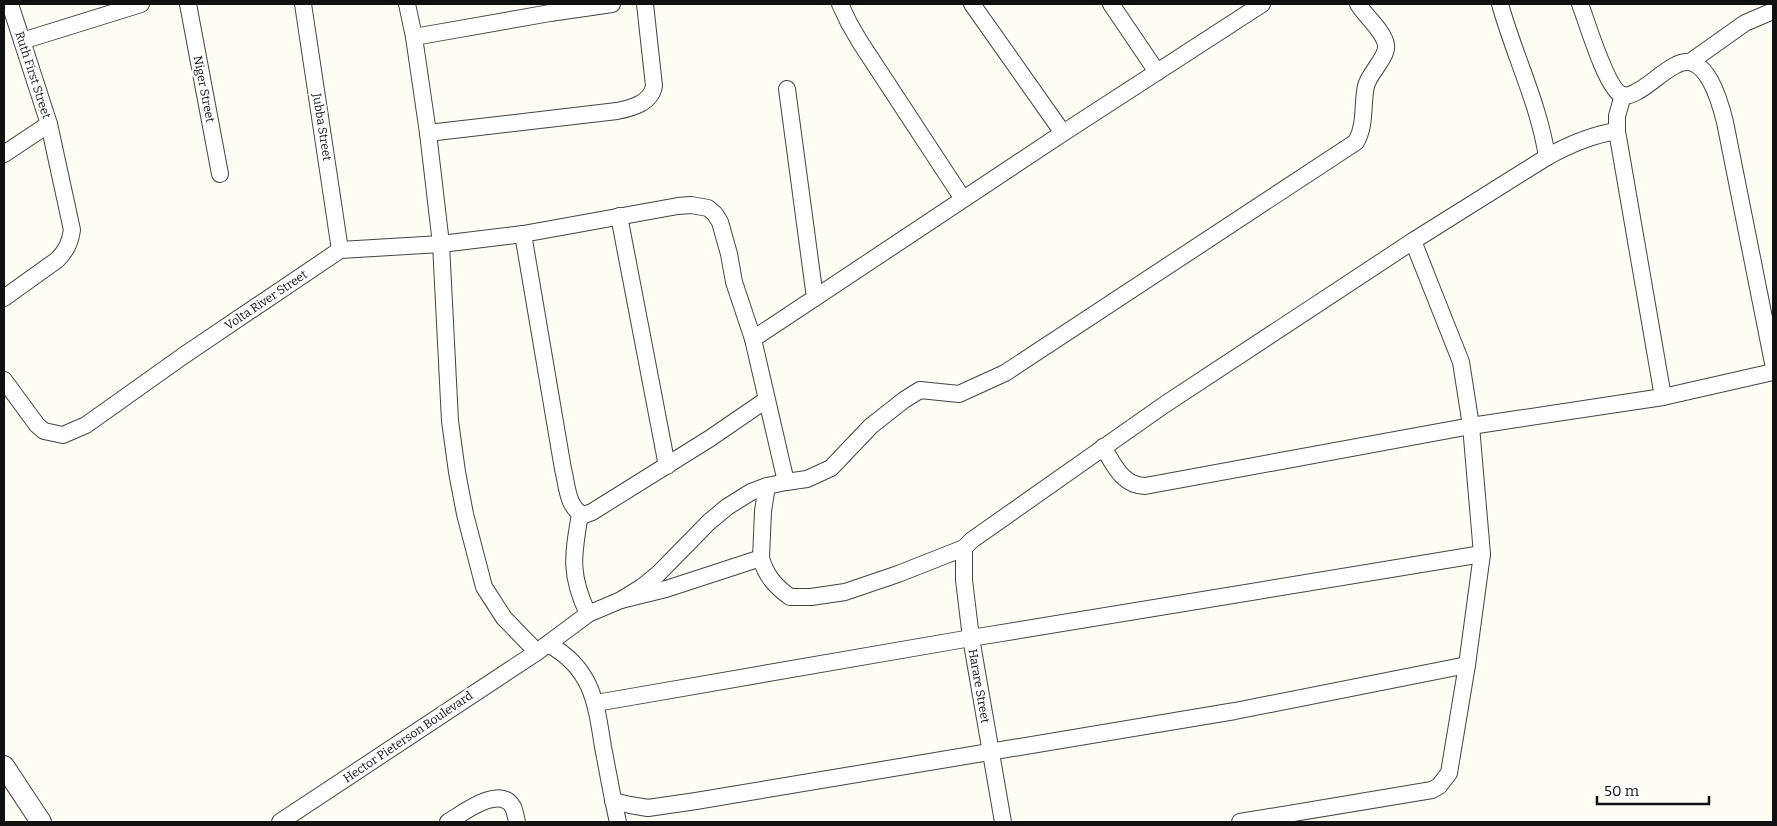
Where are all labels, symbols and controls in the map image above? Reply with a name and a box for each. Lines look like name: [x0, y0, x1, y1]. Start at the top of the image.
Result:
street label: Ruth First Street: [12, 30, 54, 121]
street label: Niger Street: [191, 54, 217, 124]
street label: Jubba Street: [310, 91, 334, 162]
street label: Volta River Street: [222, 267, 310, 333]
street label: Harare Street: [966, 648, 993, 725]
street label: Hector Pieterson Boulevard: [341, 688, 475, 786]
scale bar: [1597, 774, 1710, 806]
text: 50 m: [1604, 782, 1640, 800]

